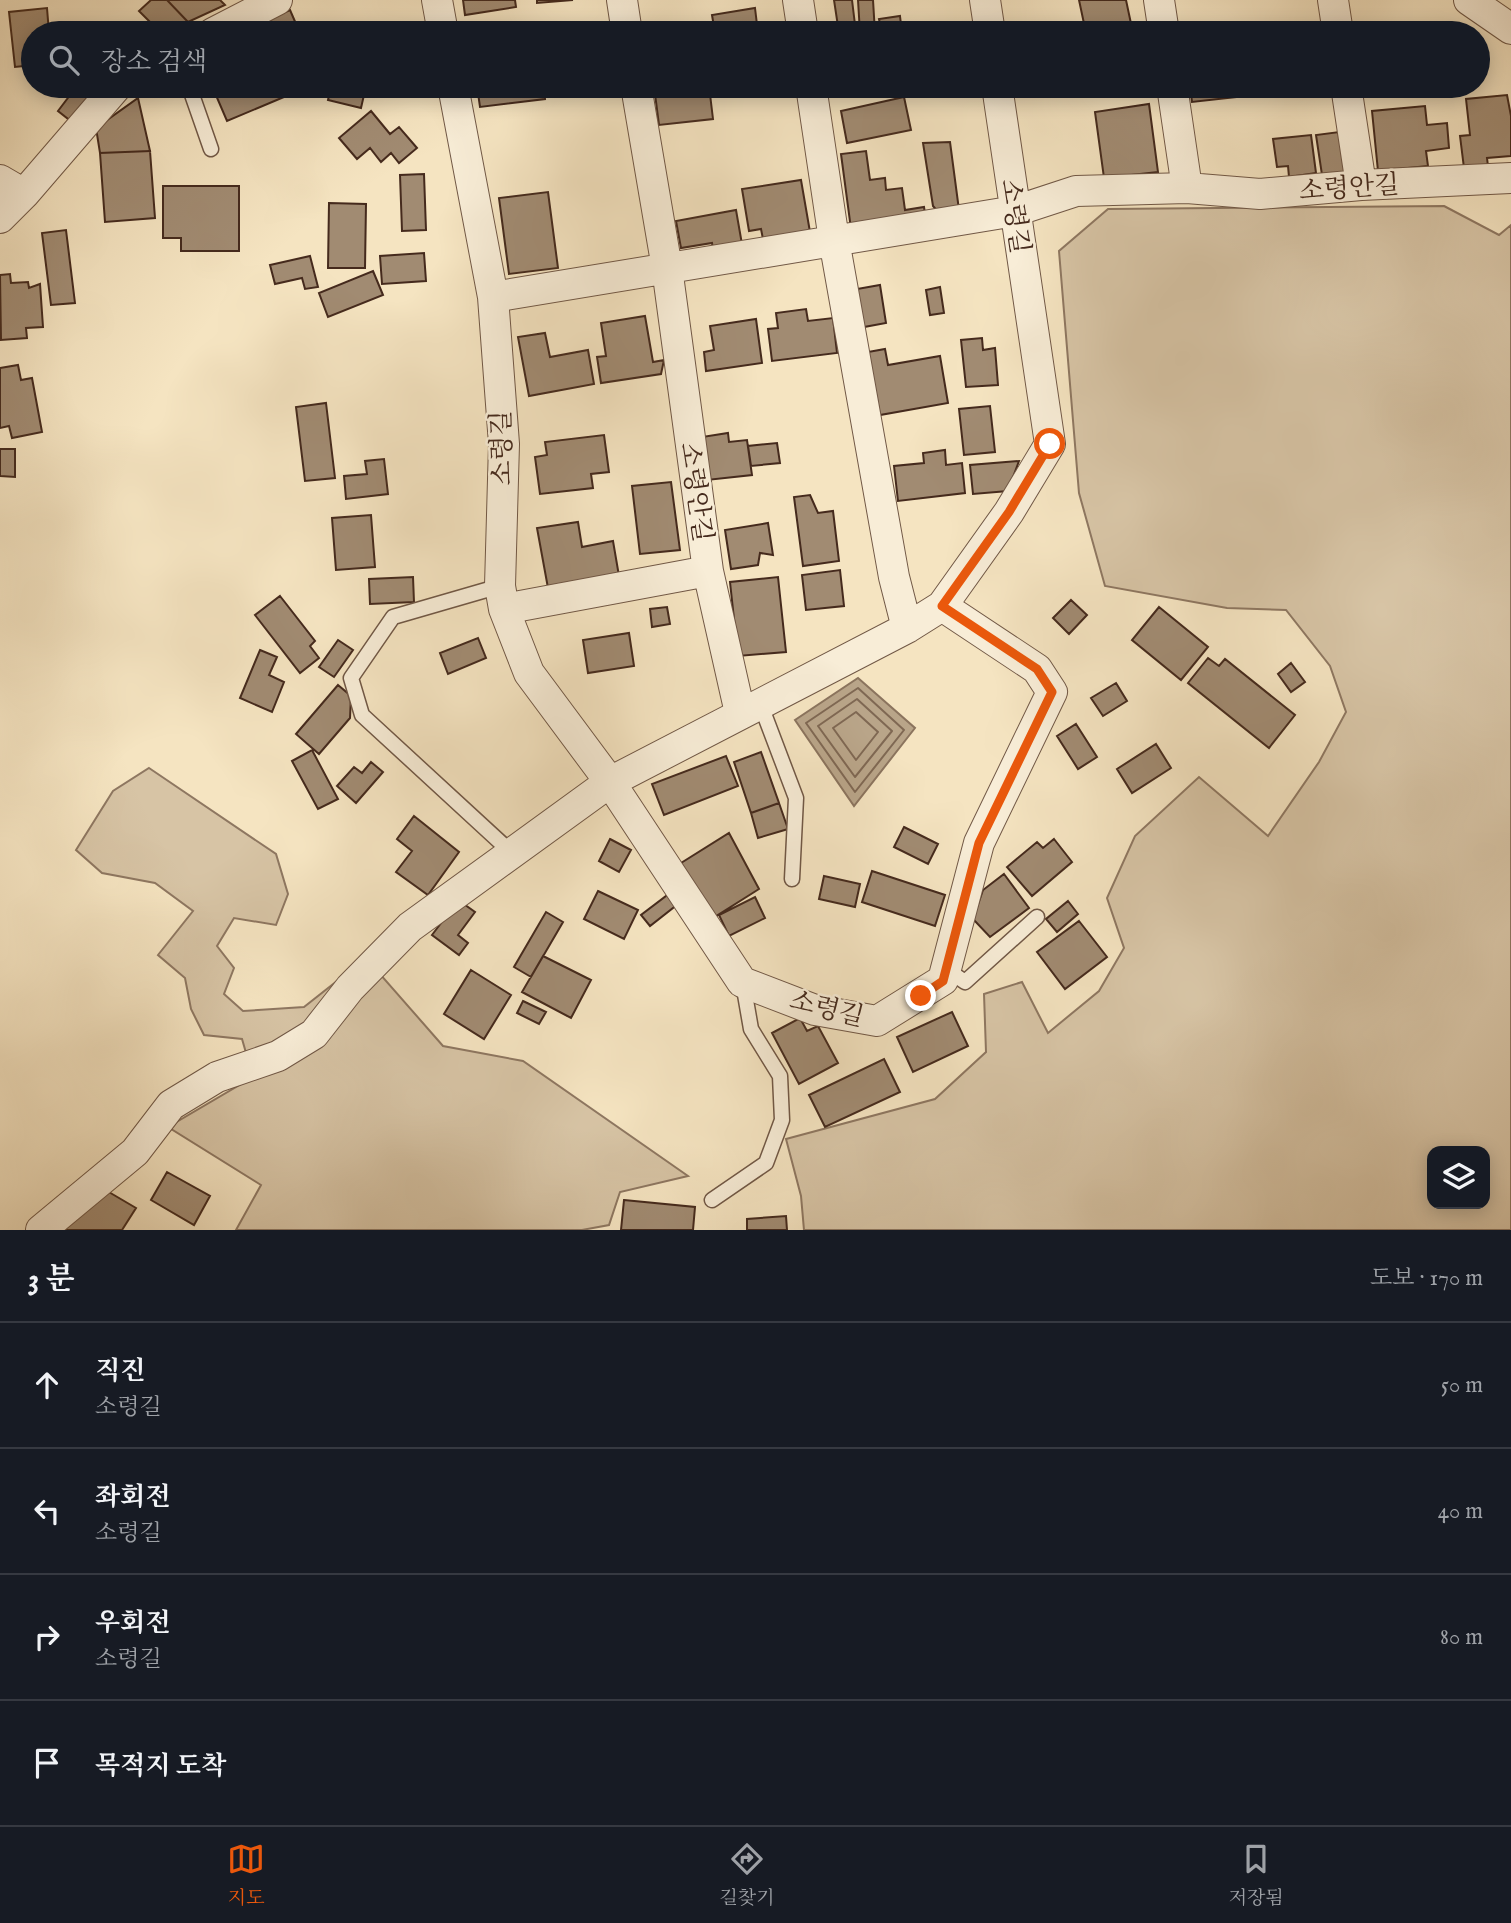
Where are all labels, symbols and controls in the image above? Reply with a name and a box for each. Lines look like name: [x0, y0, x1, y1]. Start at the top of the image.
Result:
search box: [21, 21, 1490, 98]
icon: search: [45, 41, 83, 79]
text: 장소 검색: [101, 46, 207, 79]
street label: 소령안길: [1298, 169, 1400, 208]
street label: 소령길: [993, 177, 1036, 256]
street label: 소령길: [485, 410, 520, 486]
route start: [1034, 428, 1065, 459]
street label: 소령안길: [672, 440, 719, 544]
route end: [905, 980, 936, 1011]
street label: 소령길: [786, 984, 867, 1035]
map controls: [1427, 1146, 1490, 1209]
button: layers: [1427, 1146, 1490, 1209]
text: 3 분: [28, 1261, 75, 1299]
text: 도보 · 170 m: [1370, 1264, 1483, 1293]
text: 직진: [95, 1355, 145, 1388]
icon: ahead: [28, 1366, 66, 1404]
text: 50 m: [1441, 1371, 1483, 1400]
text: 소령길: [95, 1393, 162, 1422]
text: 좌회전: [95, 1481, 170, 1514]
icon: left: [28, 1492, 66, 1530]
text: 40 m: [1438, 1497, 1483, 1526]
text: 소령길: [95, 1519, 162, 1548]
text: 우회전: [95, 1607, 170, 1640]
icon: right: [28, 1618, 66, 1656]
text: 80 m: [1440, 1623, 1483, 1652]
text: 소령길: [95, 1645, 162, 1674]
icon: arrive: [28, 1744, 66, 1782]
text: 목적지 도착: [95, 1750, 226, 1783]
tab: 지도: [227, 1840, 265, 1911]
tab: 길찾기: [719, 1840, 774, 1911]
tab: 저장됨: [1229, 1840, 1284, 1911]

